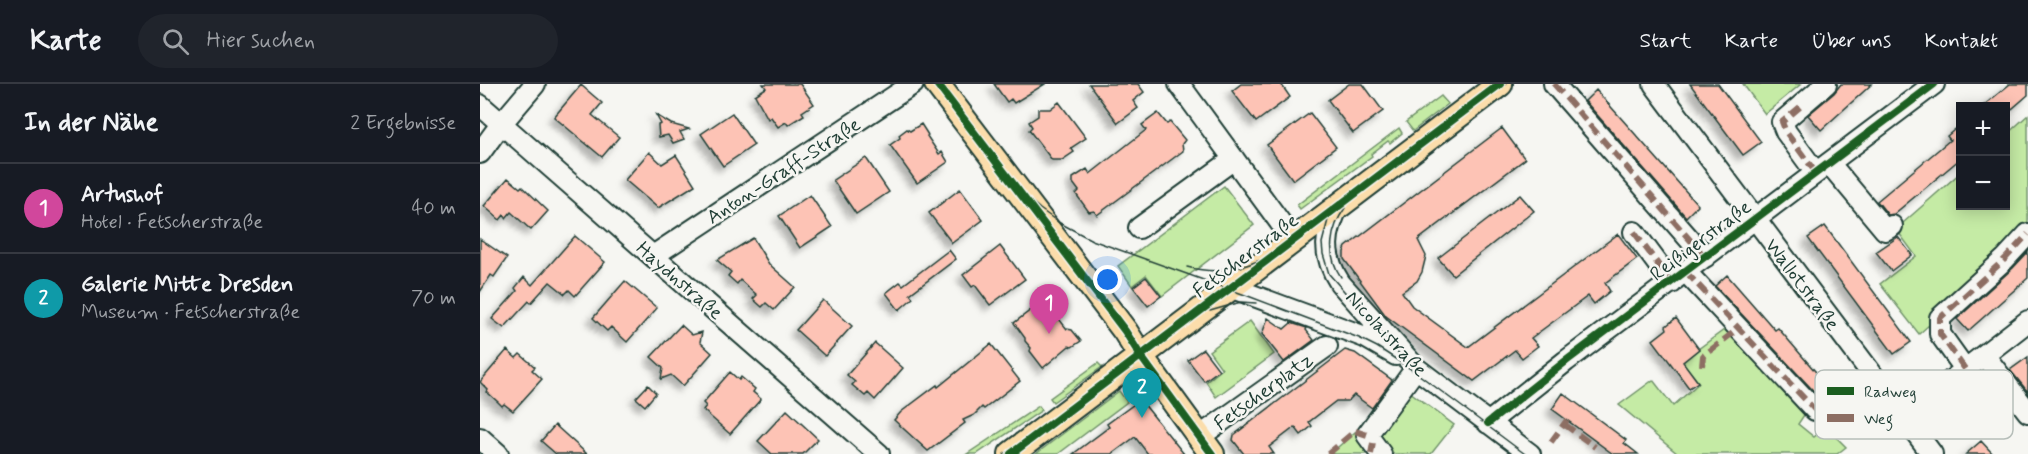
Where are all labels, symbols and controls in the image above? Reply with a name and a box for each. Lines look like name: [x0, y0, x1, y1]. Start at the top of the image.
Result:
search box: [138, 14, 558, 68]
text: Karte: [30, 23, 102, 60]
icon: search: [159, 25, 192, 58]
text: Hier suchen: [207, 27, 315, 55]
text: Start: [1640, 27, 1692, 55]
text: Karte: [1725, 27, 1778, 55]
text: Über uns: [1811, 27, 1891, 55]
text: Kontakt: [1924, 27, 1998, 55]
map controls: [1956, 102, 2010, 210]
button: +: [1956, 102, 2010, 156]
text: In der Nähe: [24, 106, 158, 140]
text: 2 Ergebnisse: [350, 110, 456, 137]
street label: Anton-Graff-Straße: [702, 111, 866, 231]
button: −: [1956, 156, 2010, 210]
text: Artushof: [81, 181, 163, 209]
street label: Reißigerstraße: [1645, 194, 1757, 288]
text: 1: [39, 195, 48, 222]
text: 40 m: [412, 195, 456, 222]
street label: Fetscherstraße: [1187, 207, 1304, 305]
text: Hotel · Fetscherstraße: [81, 209, 263, 236]
street label: Wallotstraße: [1758, 233, 1846, 337]
street label: Haydnstraße: [630, 236, 729, 327]
your location: [1093, 265, 1122, 294]
text: Galerie Mitte Dresden: [81, 271, 293, 299]
pin: 1: [1030, 284, 1068, 334]
text: 2: [39, 285, 48, 312]
text: 70 m: [411, 285, 456, 312]
street label: Nicolaistraße: [1339, 285, 1433, 383]
text: Museum · Fetscherstraße: [81, 299, 300, 326]
street label: Fetscherplatz: [1209, 347, 1319, 437]
pin: 2: [1122, 368, 1162, 418]
legend: [1815, 370, 2013, 439]
text: Radweg: [1864, 382, 1916, 403]
text: Weg: [1864, 409, 1893, 431]

